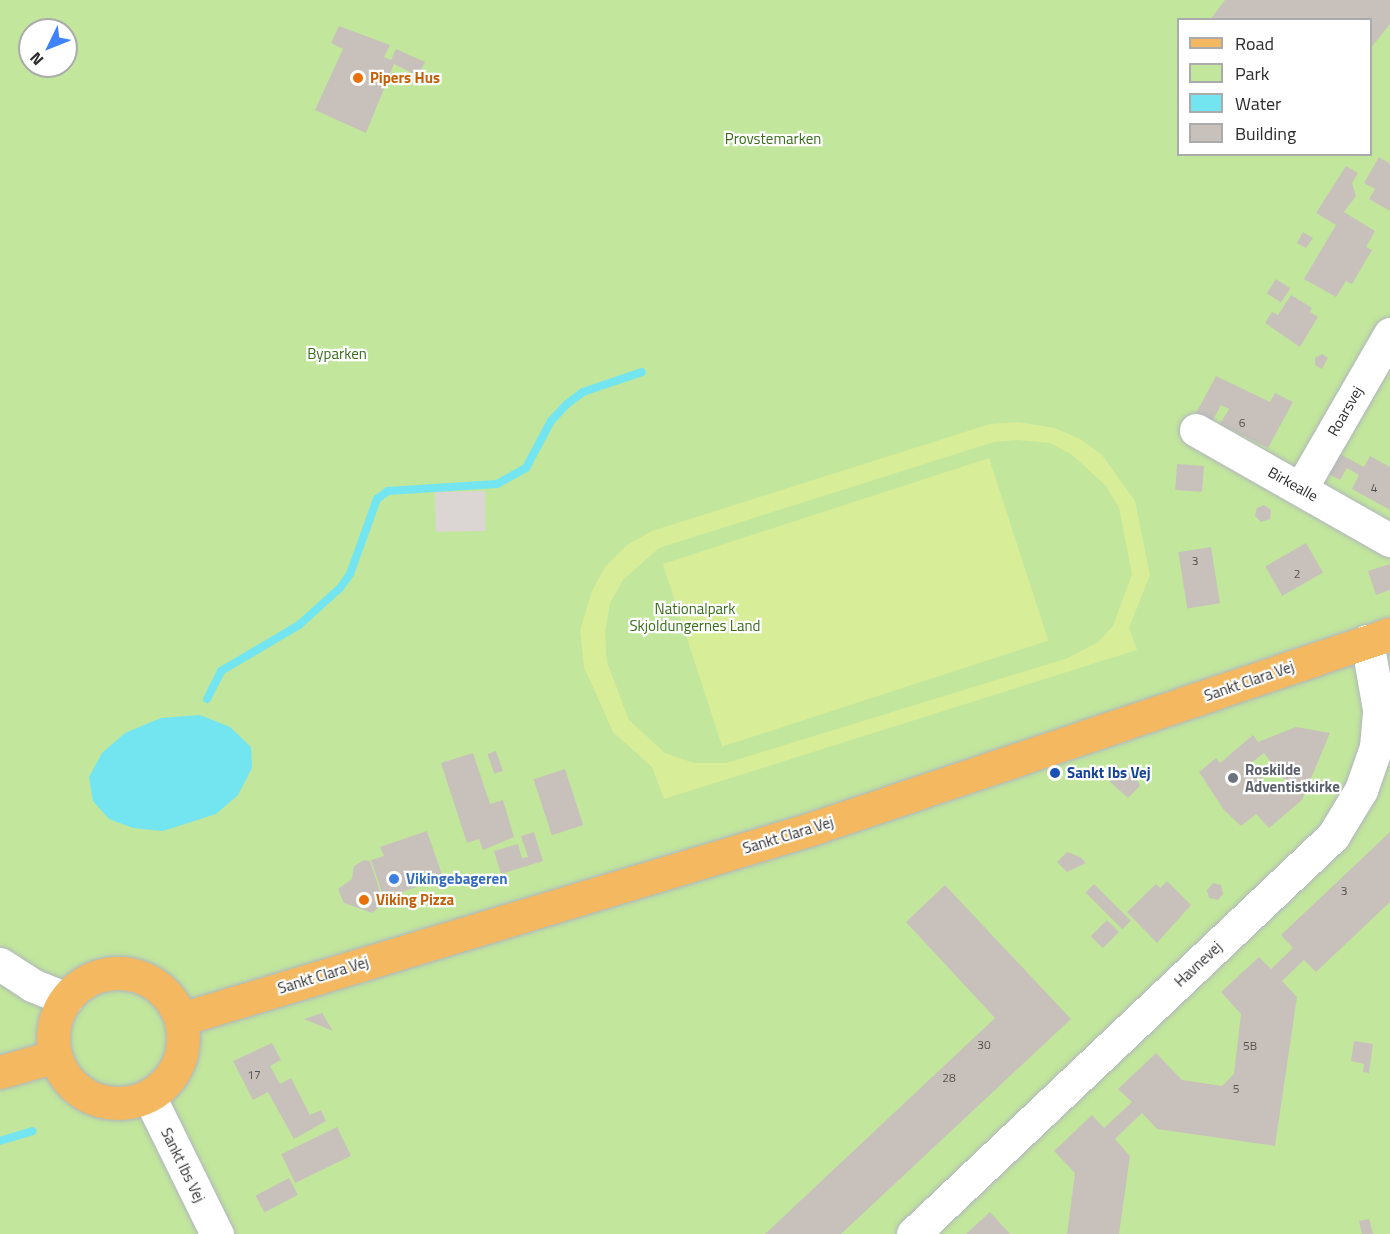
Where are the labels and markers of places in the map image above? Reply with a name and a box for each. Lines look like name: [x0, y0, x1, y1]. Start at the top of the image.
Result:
place label: Pipers Hus: [370, 69, 440, 87]
marker: Pipers Hus: [351, 71, 365, 85]
place label: Roskilde Adventistkirke: [1245, 760, 1340, 795]
place label: Sankt Ibs Vej: [1067, 764, 1151, 782]
marker: Sankt Ibs Vej: [1048, 766, 1062, 780]
marker: Roskilde Adventistkirke: [1226, 771, 1240, 785]
place label: Vikingebageren: [406, 870, 507, 888]
marker: Vikingebageren: [387, 872, 401, 886]
place label: Viking Pizza: [376, 891, 454, 909]
marker: Viking Pizza: [357, 893, 371, 907]

